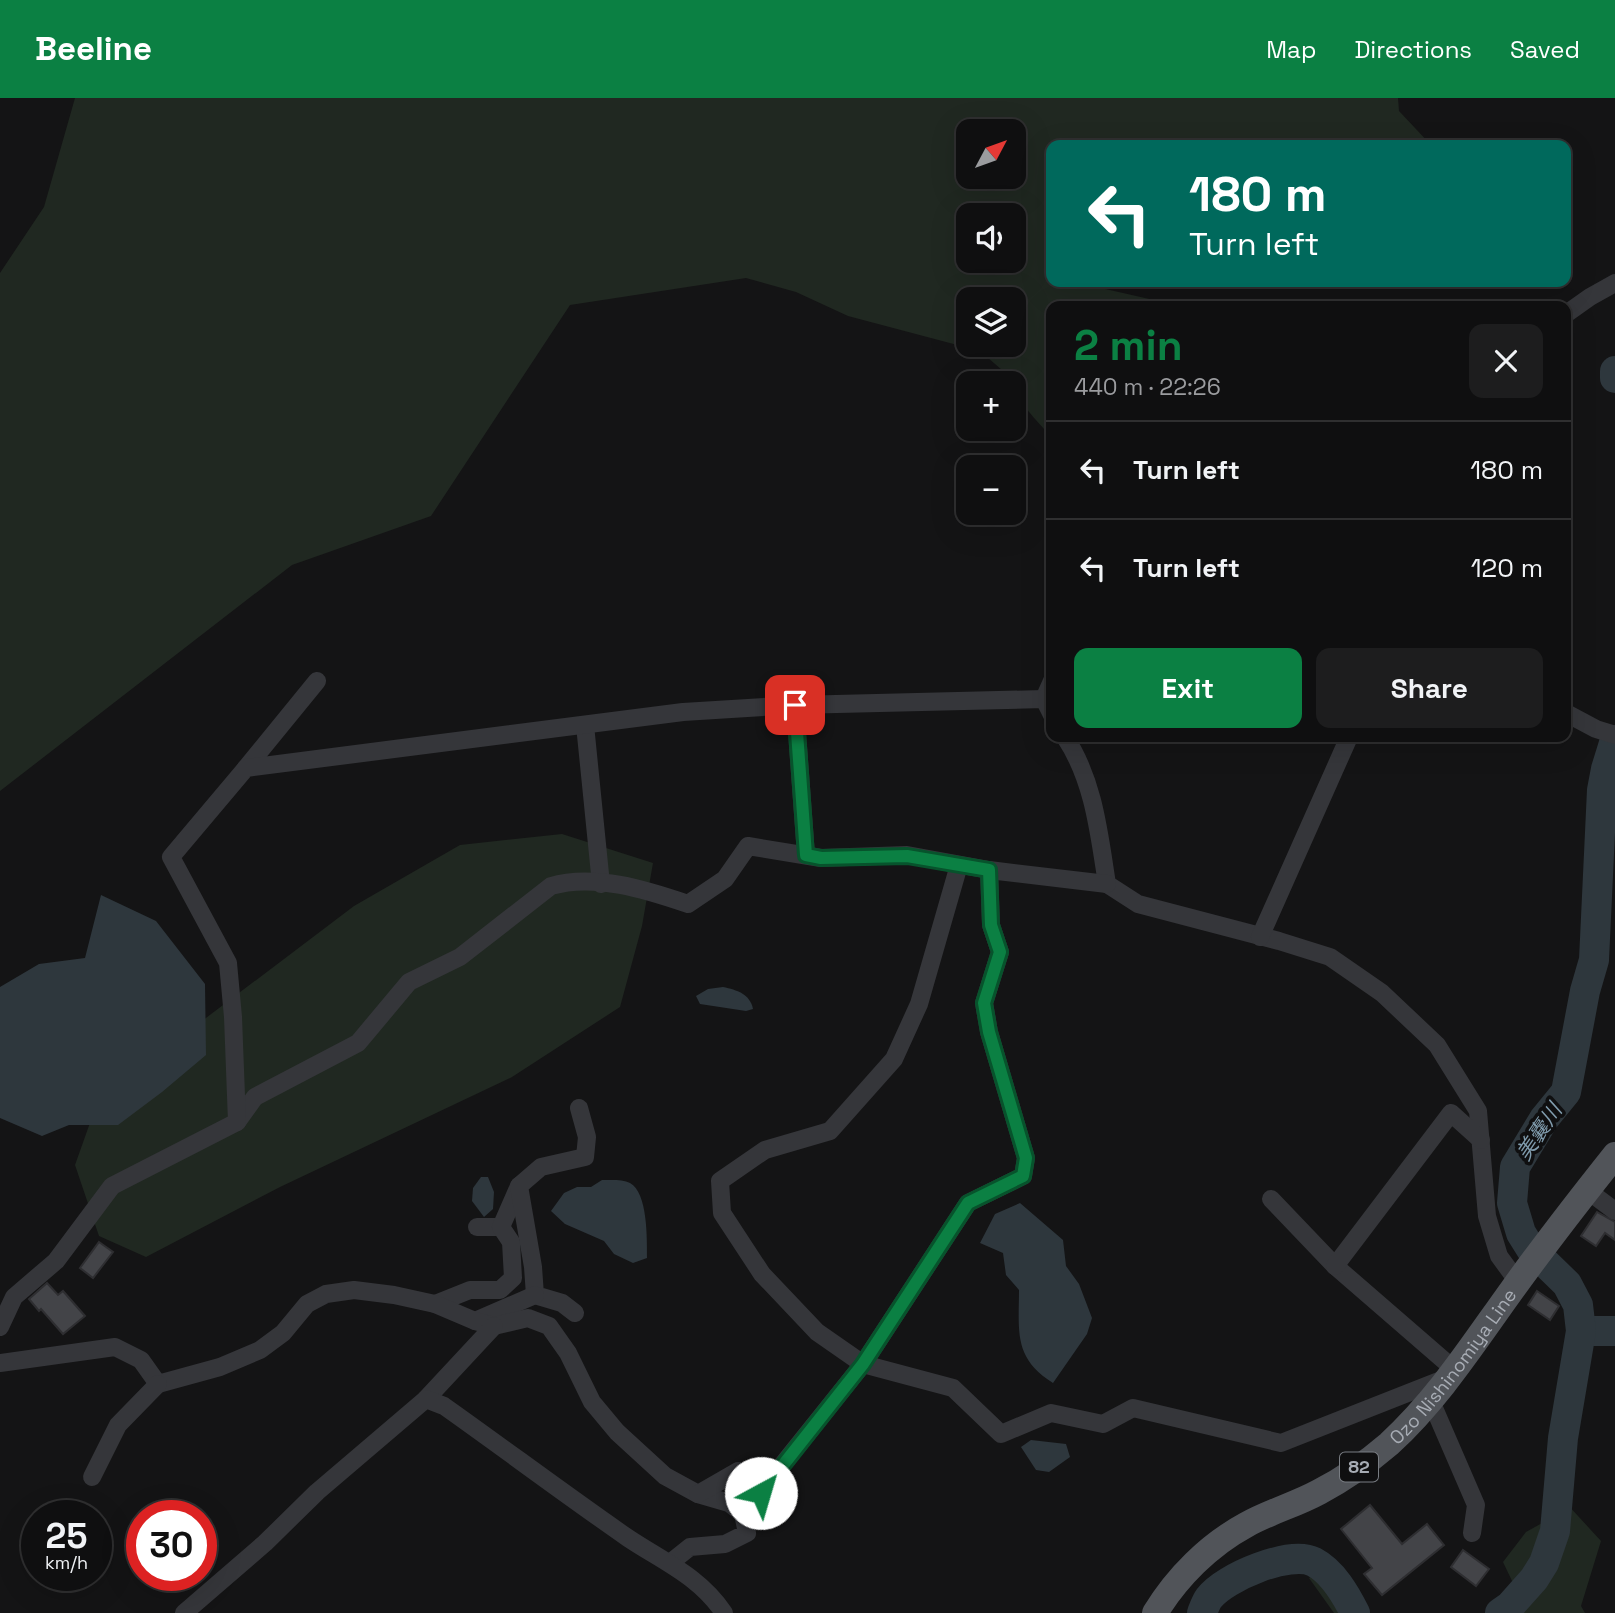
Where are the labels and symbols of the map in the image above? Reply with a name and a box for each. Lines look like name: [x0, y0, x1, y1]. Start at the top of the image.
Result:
north arrow: [956, 119, 1026, 189]
pin: [765, 675, 825, 735]
water label: 美嚢川: [1510, 1096, 1569, 1165]
street label: Ozo Nishinomiya Line: [1384, 1283, 1522, 1450]
road number: 82: [1340, 1452, 1378, 1482]
position arrow: [724, 1456, 798, 1530]
speed limit sign: 30: [126, 1500, 217, 1591]

